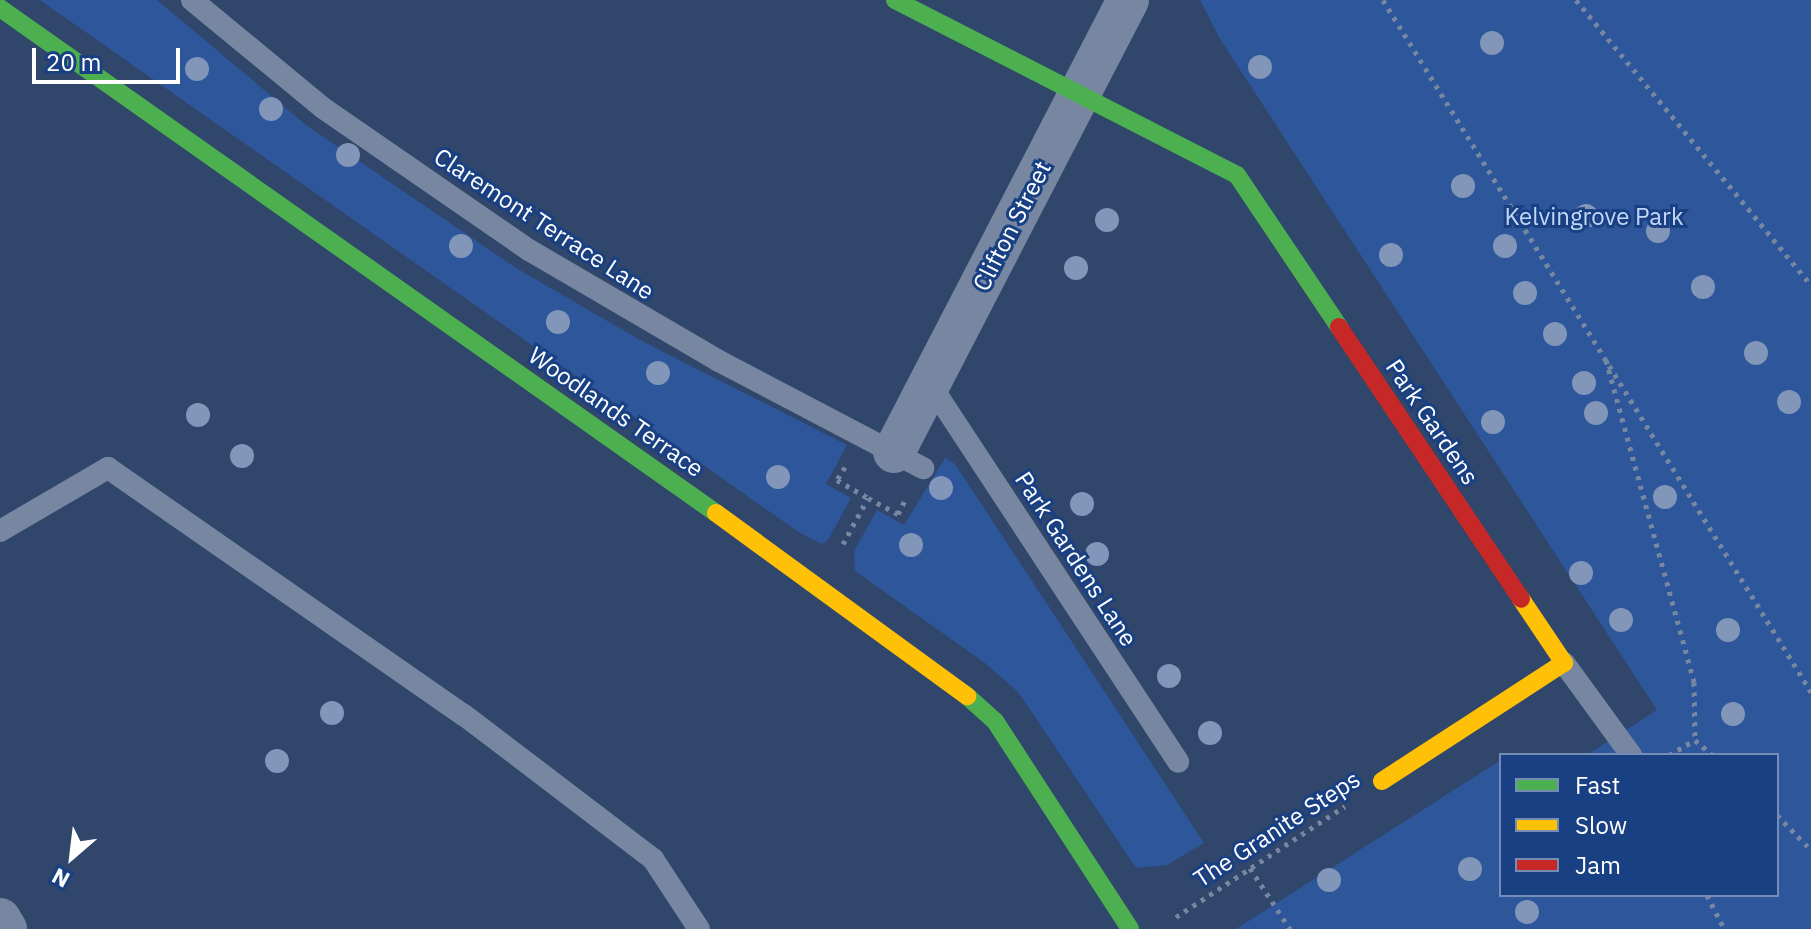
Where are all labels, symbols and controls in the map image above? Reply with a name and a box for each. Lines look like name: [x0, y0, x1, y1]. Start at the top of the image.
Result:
scale bar: [36, 32, 184, 82]
text: 20 m: [46, 46, 101, 78]
street label: Claremont Terrace Lane: [429, 142, 659, 306]
street label: Clifton Street: [967, 156, 1057, 296]
park label: Kelvingrove Park: [1504, 203, 1684, 231]
street label: Woodlands Terrace: [523, 341, 709, 483]
street label: Park Gardens: [1380, 354, 1484, 490]
street label: Park Gardens Lane: [1009, 466, 1143, 652]
legend: [1499, 753, 1779, 897]
street label: The Granite Steps: [1189, 765, 1365, 893]
text: Fast: [1575, 769, 1620, 801]
text: Slow: [1575, 809, 1627, 841]
north arrow: [32, 817, 112, 897]
text: Jam: [1575, 849, 1621, 881]
text: N: [47, 862, 74, 895]

